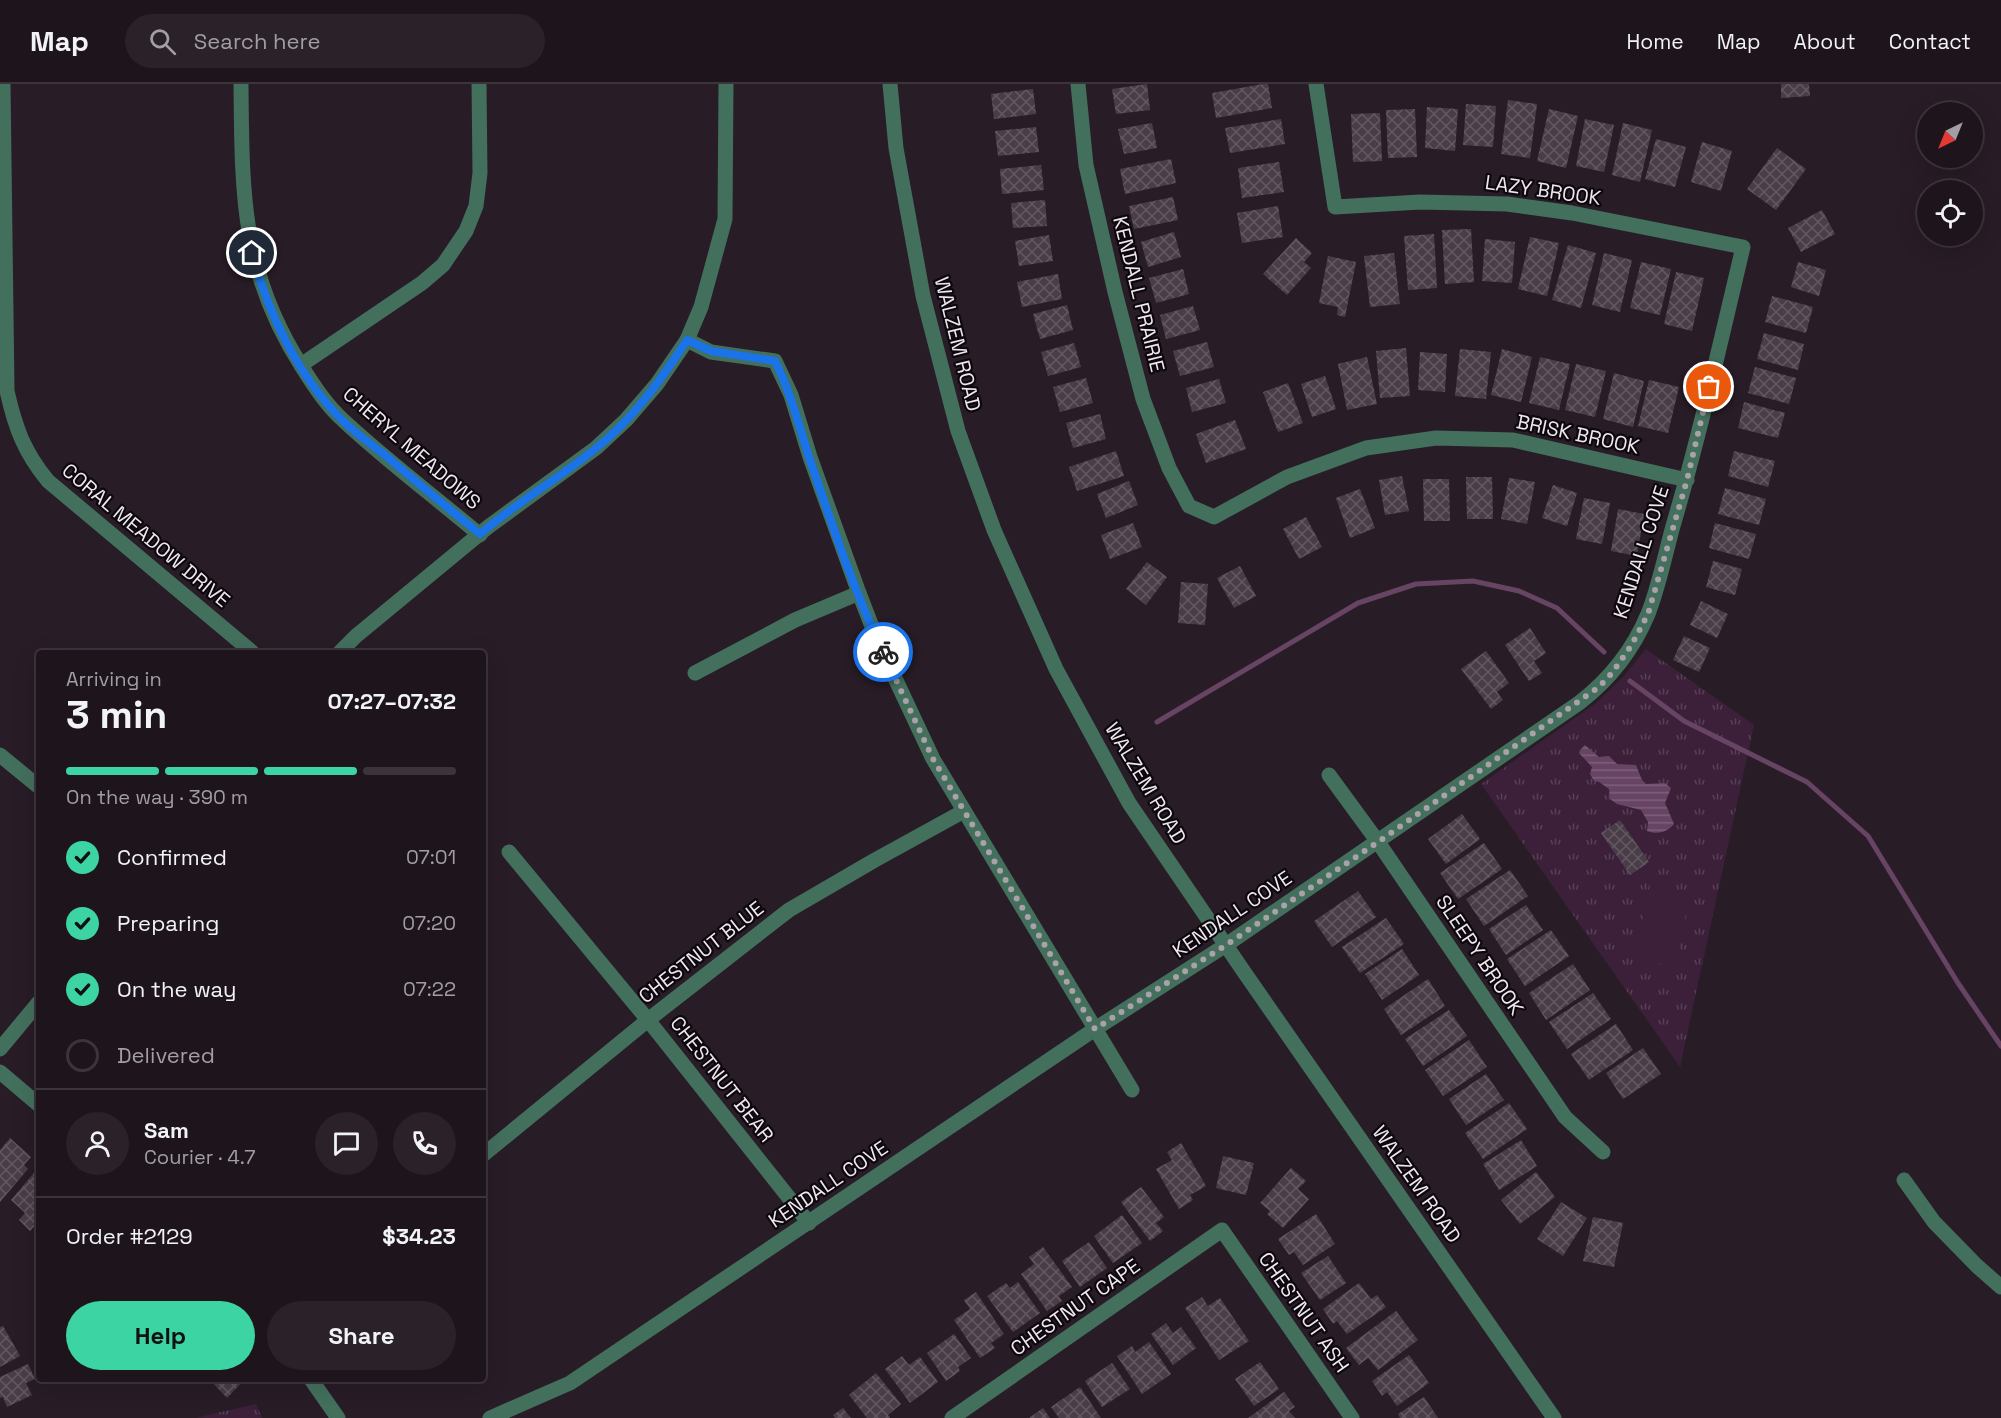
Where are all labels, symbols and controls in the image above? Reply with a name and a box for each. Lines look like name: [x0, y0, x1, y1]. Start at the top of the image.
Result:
search box: [125, 14, 545, 68]
text: Map: [30, 23, 89, 59]
icon: search: [146, 25, 179, 58]
text: Search here: [194, 27, 321, 55]
text: Home: [1626, 28, 1684, 55]
text: Map: [1717, 28, 1761, 55]
text: About: [1794, 28, 1856, 55]
text: Contact: [1889, 28, 1971, 55]
north arrow: [1917, 102, 1983, 168]
map controls: [1917, 102, 1983, 246]
street label: LAZY BROOK: [1483, 169, 1603, 211]
button: locate: [1917, 180, 1983, 246]
street label: KENDALL PRAIRIE: [1107, 213, 1171, 375]
pin: [226, 227, 277, 278]
icon: home: [235, 236, 268, 269]
street label: WALZEM ROAD: [929, 274, 987, 414]
pin: [1683, 361, 1734, 412]
icon: bag: [1692, 370, 1725, 403]
street label: CHERYL MEADOWS: [338, 381, 486, 515]
street label: BRISK BROOK: [1514, 408, 1642, 460]
street label: CORAL MEADOW DRIVE: [57, 457, 235, 613]
street label: KENDALL COVE: [1607, 482, 1675, 622]
courier: [853, 622, 913, 682]
icon: bike: [867, 636, 900, 669]
text: Arriving in: [66, 666, 162, 692]
text: 07:27–07:32: [327, 687, 456, 715]
text: 3 min: [66, 690, 167, 739]
street label: WALZEM ROAD: [1099, 717, 1193, 849]
text: On the way · 390 m: [66, 784, 248, 810]
icon: check: [66, 841, 99, 874]
text: Confirmed: [117, 843, 227, 871]
text: 07:01: [406, 844, 456, 870]
street label: KENDALL COVE: [1167, 865, 1297, 963]
street label: SLEEPY BROOK: [1430, 890, 1530, 1020]
street label: CHESTNUT BLUE: [633, 895, 769, 1009]
icon: check: [66, 907, 99, 940]
text: Preparing: [117, 909, 219, 937]
text: 07:20: [402, 910, 456, 936]
icon: check: [66, 973, 99, 1006]
text: On the way: [117, 975, 236, 1003]
text: 07:22: [403, 976, 456, 1002]
street label: CHESTNUT BEAR: [665, 1011, 779, 1147]
text: Delivered: [117, 1041, 215, 1069]
button: person: [66, 1112, 129, 1175]
button: chat: [315, 1112, 378, 1175]
button: phone: [393, 1112, 456, 1175]
text: Sam: [144, 1116, 189, 1144]
street label: WALZEM ROAD: [1367, 1120, 1467, 1248]
street label: KENDALL COVE: [763, 1135, 893, 1233]
text: Courier · 4.7: [144, 1144, 255, 1170]
text: Order #2129: [66, 1222, 193, 1250]
text: $34.23: [382, 1222, 456, 1250]
street label: CHESTNUT ASH: [1253, 1247, 1355, 1377]
street label: CHESTNUT CAPE: [1005, 1253, 1145, 1361]
button: Help: [66, 1301, 255, 1370]
button: Share: [267, 1301, 456, 1370]

